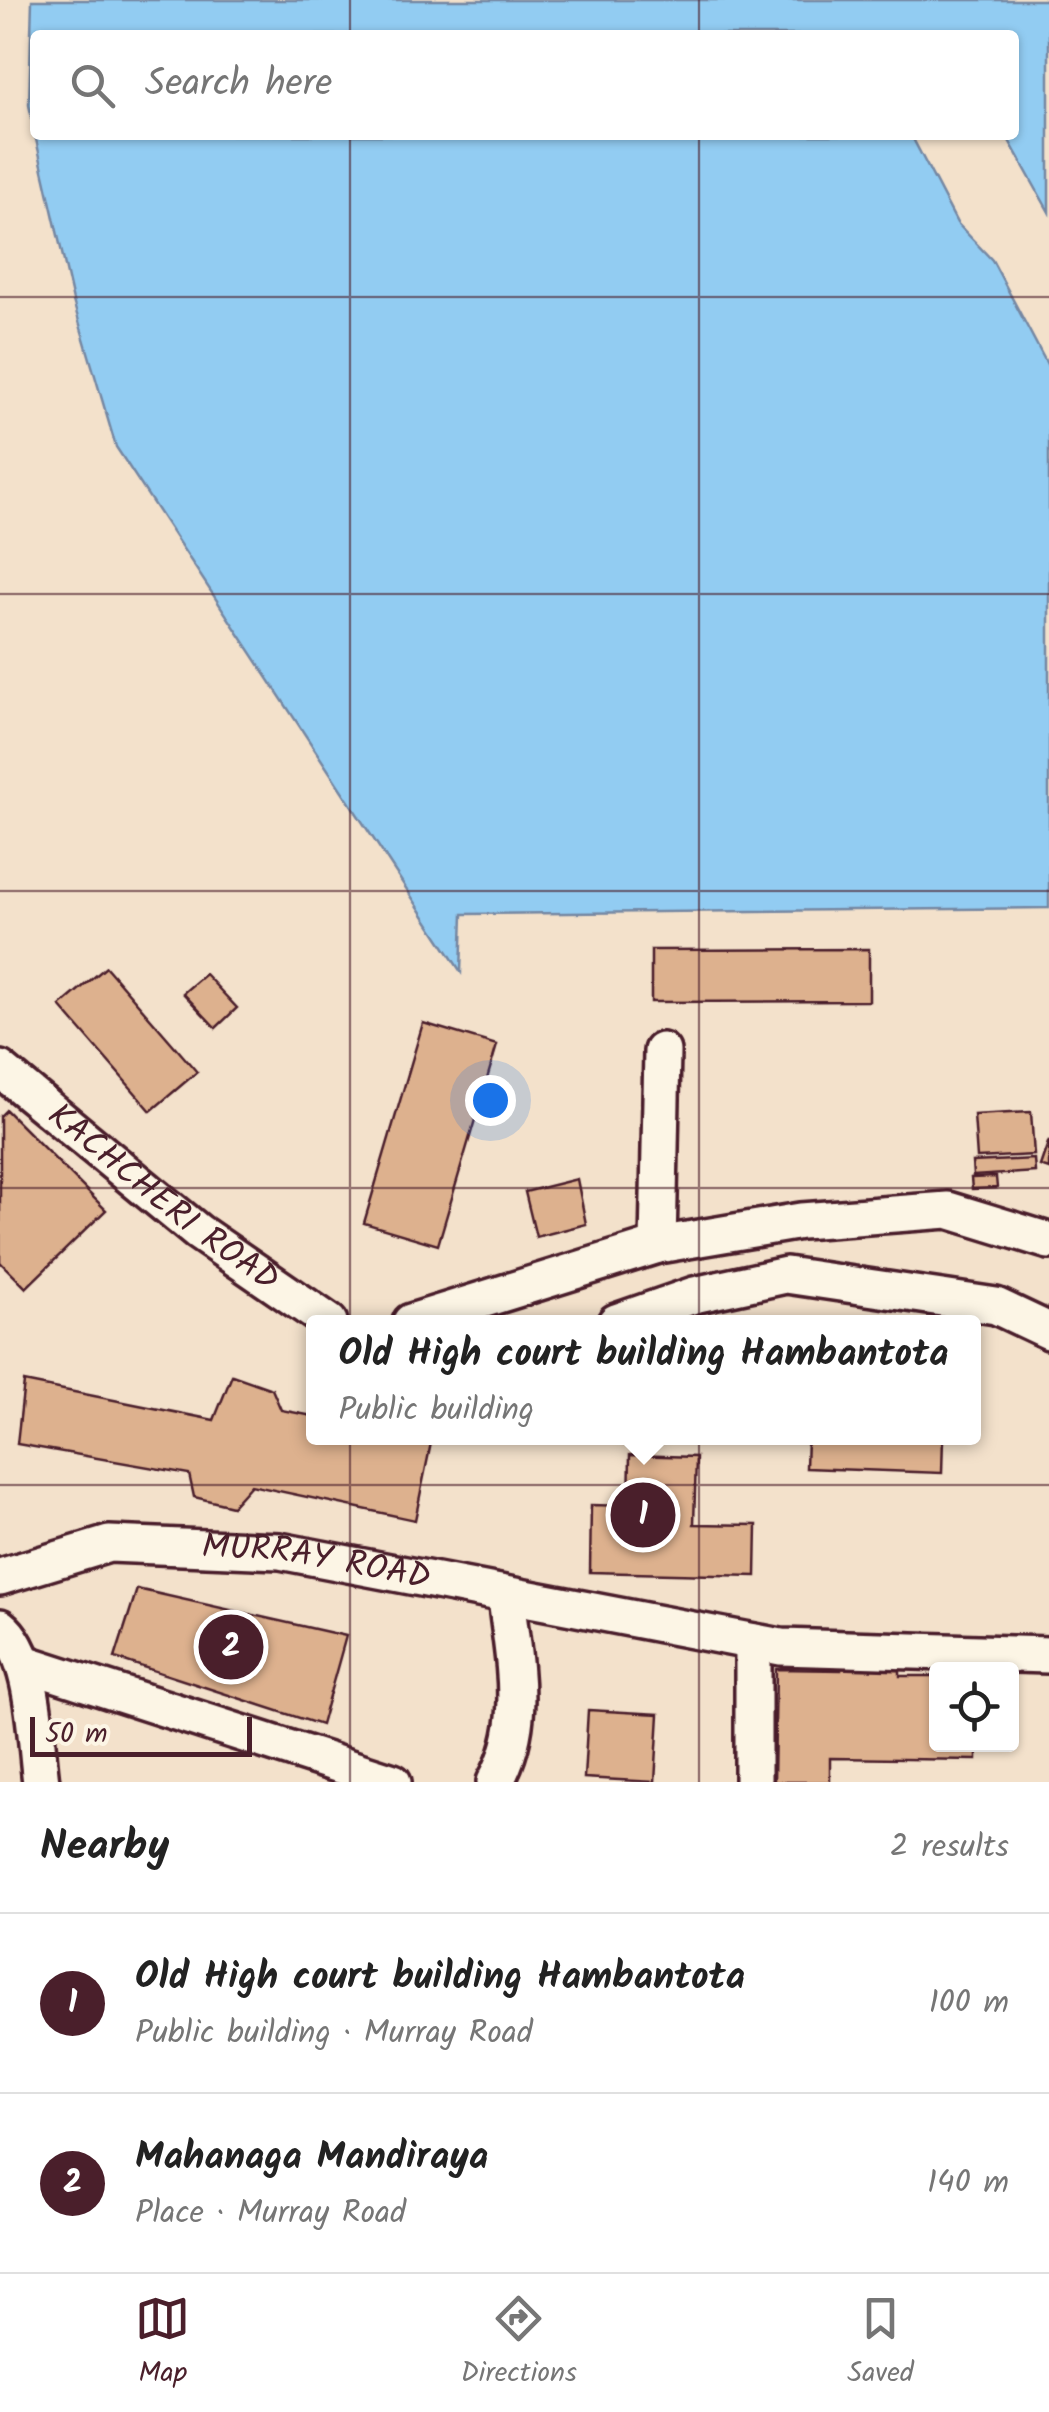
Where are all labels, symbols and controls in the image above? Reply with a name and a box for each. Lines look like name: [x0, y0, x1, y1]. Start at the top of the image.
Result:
search box: [30, 30, 1019, 140]
text: Search here: [145, 55, 332, 115]
icon: search: [65, 58, 120, 113]
your location: [465, 1075, 516, 1126]
street label: KACHCHERI ROAD: [34, 1090, 290, 1308]
popup: [306, 1315, 981, 1445]
text: Old High court building Hambantota: [338, 1325, 949, 1385]
text: Public building: [338, 1385, 534, 1436]
pin: 1: [610, 1478, 676, 1552]
street label: MURRAY ROAD: [201, 1520, 435, 1607]
pin: 2: [198, 1610, 264, 1684]
map controls: [929, 1662, 1019, 1752]
button: locate: [929, 1662, 1019, 1752]
scale bar: [30, 1712, 252, 1756]
text: 50 m: [45, 1712, 108, 1757]
text: Nearby: [40, 1814, 169, 1881]
text: 2 results: [890, 1822, 1009, 1873]
text: Old High court building Hambantota: [135, 1948, 745, 2008]
text: 1: [68, 1978, 77, 2029]
text: 100 m: [929, 1978, 1009, 2029]
text: Public building · Murray Road: [135, 2008, 533, 2059]
text: Mahanaga Mandiraya: [135, 2128, 488, 2188]
text: 2: [63, 2158, 82, 2209]
text: 140 m: [927, 2158, 1009, 2209]
text: Place · Murray Road: [135, 2188, 406, 2239]
tab: Map: [135, 2291, 190, 2396]
tab: Directions: [461, 2291, 577, 2396]
tab: Saved: [847, 2291, 914, 2396]

